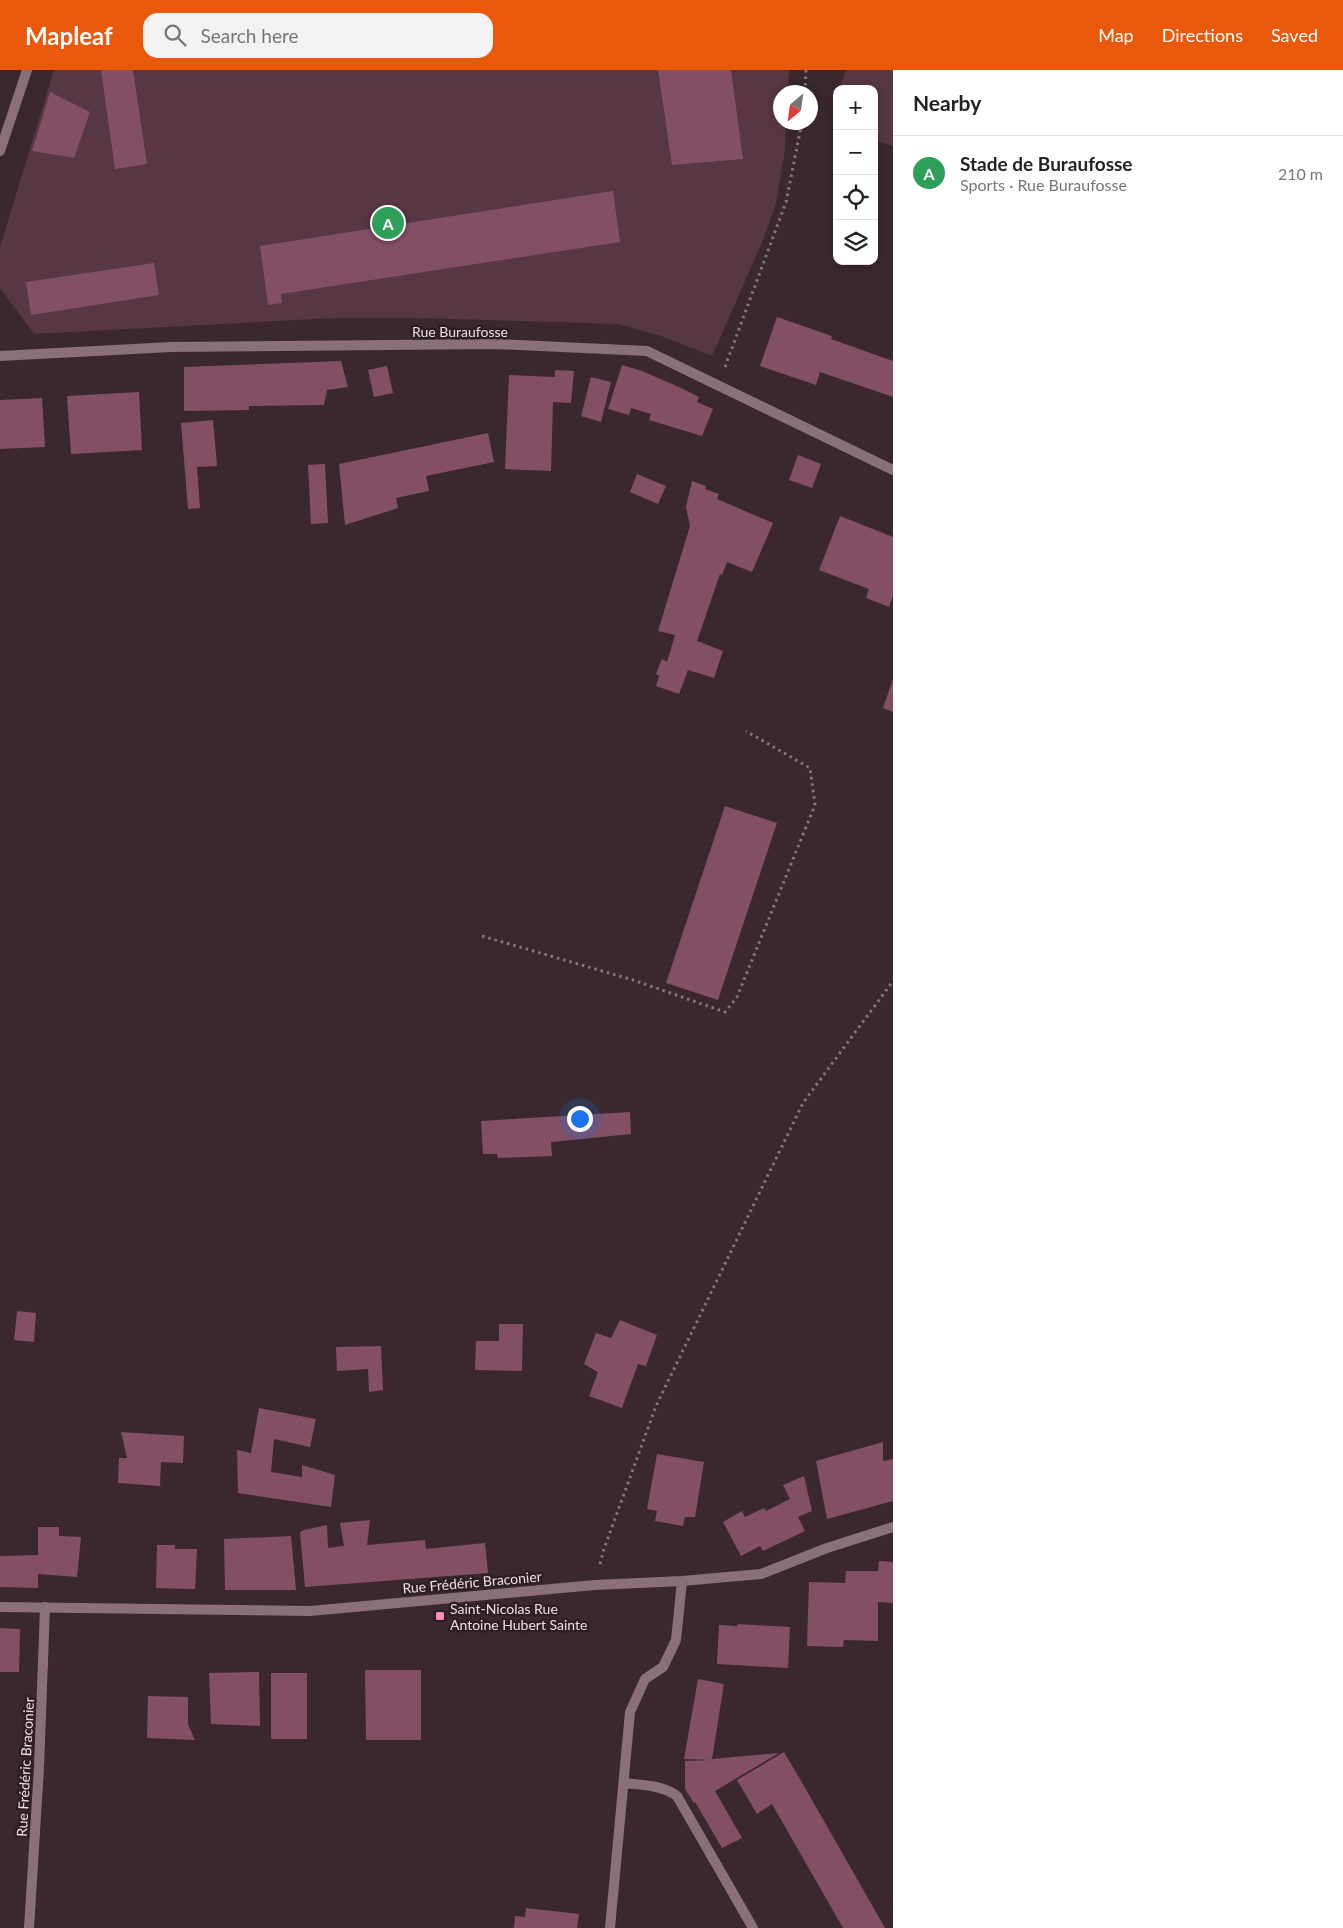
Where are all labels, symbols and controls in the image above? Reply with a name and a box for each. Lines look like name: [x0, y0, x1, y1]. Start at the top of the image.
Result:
search box: [143, 13, 493, 58]
text: Mapleaf: [25, 21, 113, 50]
icon: search: [161, 21, 189, 49]
text: Search here: [201, 24, 299, 47]
text: Map: [1098, 24, 1134, 46]
text: Directions: [1162, 24, 1243, 46]
text: Saved: [1271, 24, 1318, 46]
north arrow: [773, 85, 818, 130]
map controls: [833, 85, 878, 265]
button: +: [833, 85, 878, 130]
text: Nearby: [913, 90, 981, 115]
button: −: [833, 130, 878, 175]
text: Stade de Buraufosse: [960, 152, 1133, 175]
text: A: [923, 164, 935, 183]
text: 210 m: [1278, 164, 1323, 183]
button: locate: [833, 175, 878, 220]
text: Sports · Rue Buraufosse: [960, 175, 1127, 194]
pin: A: [372, 204, 404, 242]
button: layers: [833, 220, 878, 265]
street label: Rue Buraufosse: [412, 323, 508, 340]
your location: [567, 1106, 593, 1132]
street label: Rue Frédéric Braconier: [402, 1567, 542, 1597]
place label: Saint-Nicolas Rue Antoine Hubert Sainte: [450, 1600, 587, 1633]
marker: Saint-Nicolas Rue Antoine Hubert Sainte: [434, 1610, 446, 1622]
street label: Rue Frédéric Braconier: [13, 1697, 37, 1837]

